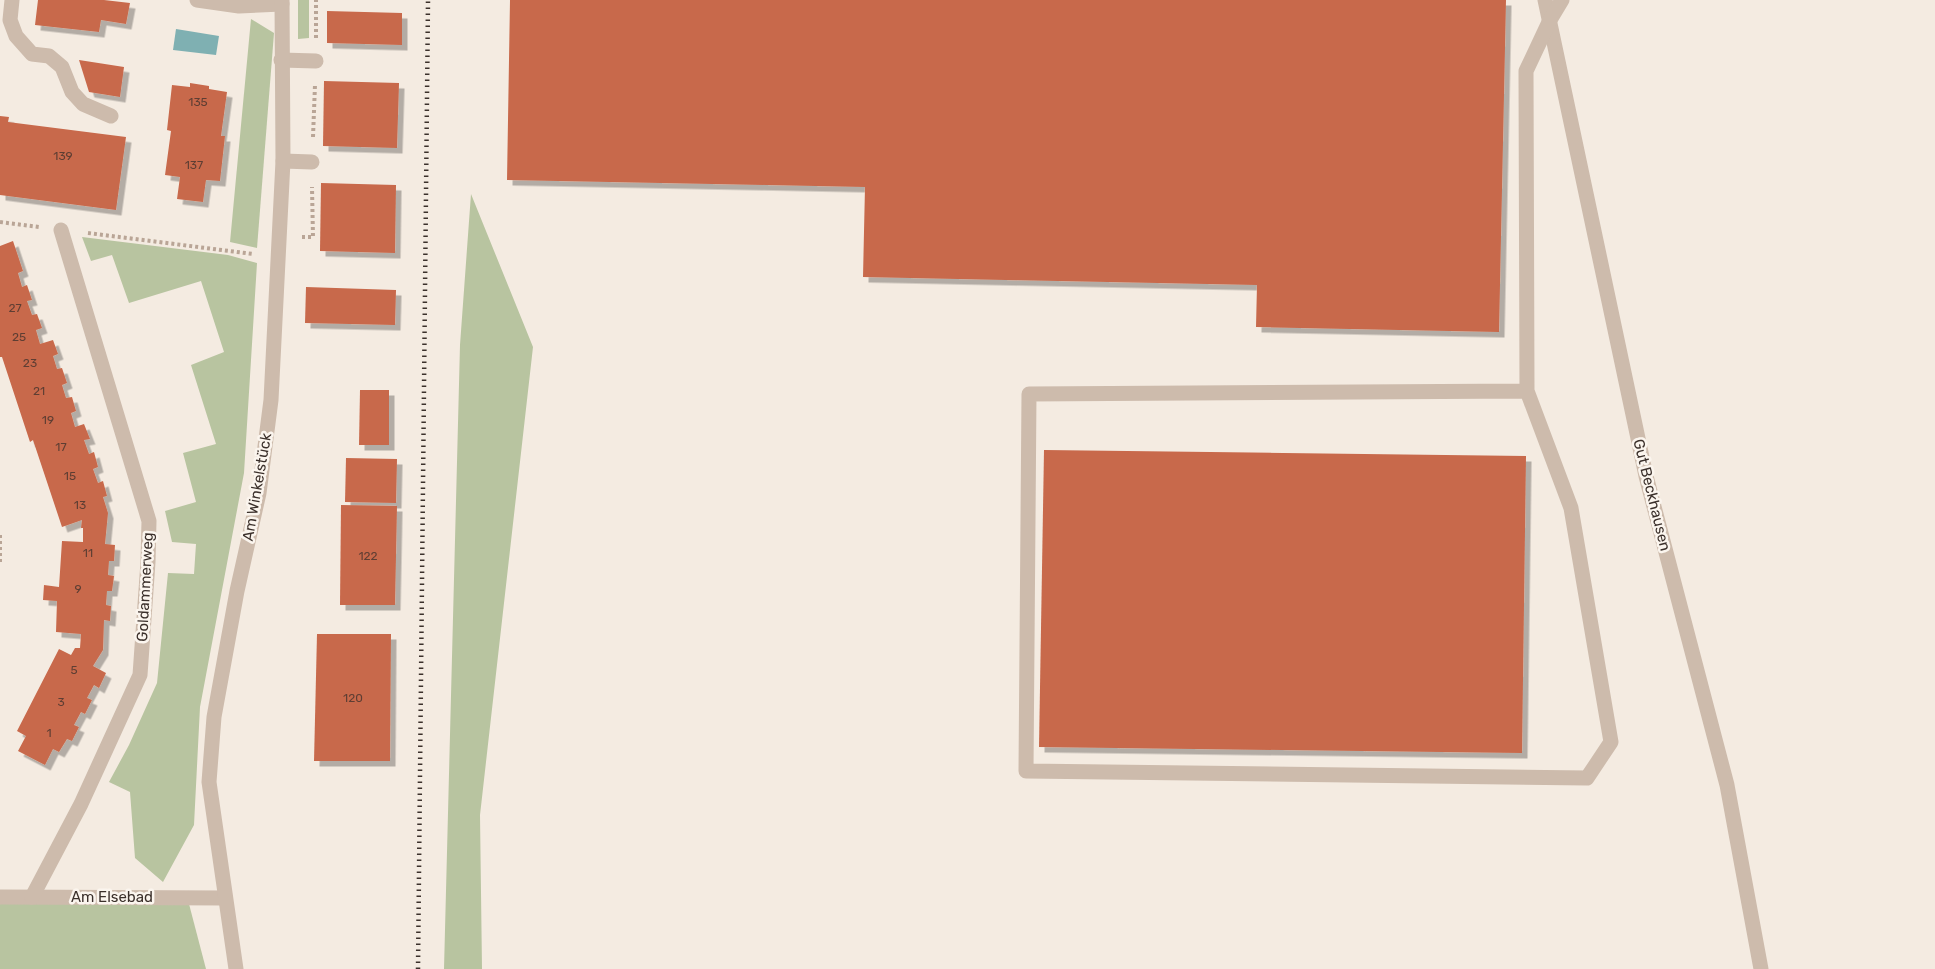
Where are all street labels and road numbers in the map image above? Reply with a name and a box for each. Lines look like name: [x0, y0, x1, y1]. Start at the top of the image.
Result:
street label: Am Winkelstück: [239, 431, 275, 542]
street label: Gut Beckhausen: [1629, 437, 1675, 553]
street label: Goldammerweg: [133, 532, 157, 642]
street label: Am Elsebad: [71, 888, 153, 906]

